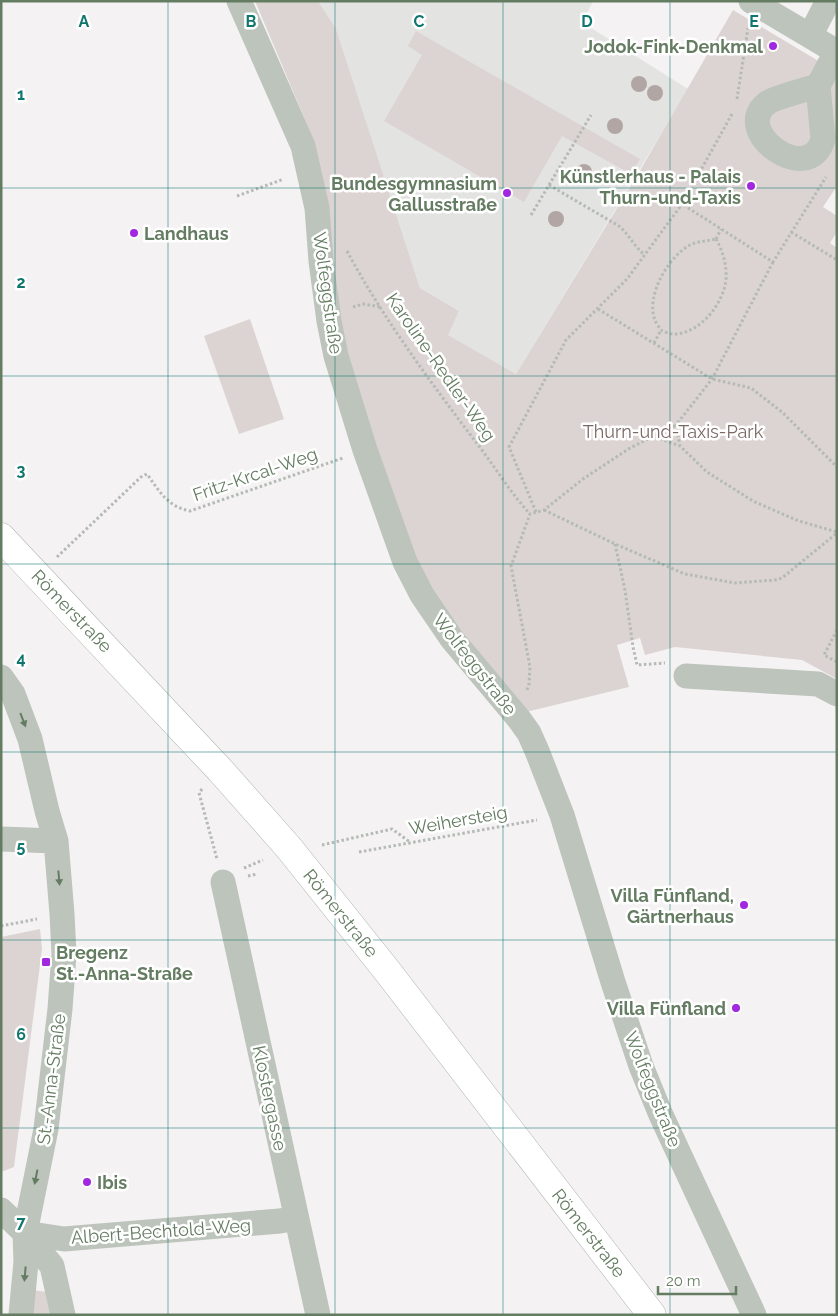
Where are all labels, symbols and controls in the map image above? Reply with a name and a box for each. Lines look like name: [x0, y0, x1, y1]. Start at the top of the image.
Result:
text: A: [79, 12, 90, 31]
text: B: [246, 12, 257, 31]
text: C: [414, 12, 425, 31]
text: D: [581, 12, 593, 31]
text: E: [749, 12, 759, 31]
place label: Jodok-Fink-Denkmal: [584, 36, 763, 57]
marker: Jodok-Fink-Denkmal: [767, 40, 779, 52]
text: 1: [17, 85, 25, 104]
place label: Künstlerhaus - Palais Thurn-und-Taxis: [560, 166, 741, 208]
place label: Bundesgymnasium Gallusstraße: [331, 173, 497, 215]
marker: Künstlerhaus - Palais Thurn-und-Taxis: [745, 180, 757, 192]
marker: Bundesgymnasium Gallusstraße: [501, 187, 513, 199]
place label: Landhaus: [144, 223, 229, 244]
marker: Landhaus: [128, 227, 140, 239]
street label: Wolfeggstraße: [309, 231, 347, 356]
text: 2: [16, 273, 26, 292]
street label: Karoline-Redler-Weg: [382, 289, 500, 445]
park label: Thurn-und-Taxis-Park: [583, 421, 764, 442]
street label: Fritz-Krcal-Weg: [190, 443, 320, 505]
text: 3: [17, 461, 26, 480]
street label: Römerstraße: [27, 565, 117, 657]
street label: Wolfeggstraße: [429, 609, 521, 719]
text: 4: [16, 649, 26, 668]
one-way arrow: [19, 713, 27, 728]
street label: Weihersteig: [407, 801, 509, 839]
text: 5: [17, 837, 26, 856]
street label: Römerstraße: [299, 865, 383, 961]
one-way arrow: [55, 870, 63, 886]
place label: Villa Fünfland, Gärtnerhaus: [610, 885, 734, 927]
marker: Villa Fünfland, Gärtnerhaus: [738, 899, 750, 911]
place label: Bregenz St.-Anna-Straße: [56, 942, 193, 984]
marker: Bregenz St.-Anna-Straße: [40, 956, 52, 968]
place label: Villa Fünfland: [607, 998, 726, 1019]
marker: Villa Fünfland: [730, 1002, 742, 1014]
street label: St.-Anna-Straße: [33, 1012, 69, 1146]
text: 6: [16, 1025, 26, 1044]
street label: Wolfeggstraße: [620, 1028, 686, 1150]
street label: Klostergasse: [249, 1043, 292, 1153]
one-way arrow: [32, 1169, 40, 1185]
place label: Ibis: [97, 1172, 127, 1193]
marker: Ibis: [81, 1176, 93, 1188]
street label: Römerstraße: [548, 1184, 630, 1282]
text: 7: [17, 1213, 26, 1232]
street label: Albert-Bechtold-Weg: [70, 1214, 252, 1248]
scale bar: [658, 1264, 736, 1296]
one-way arrow: [20, 1266, 28, 1282]
text: 20 m: [666, 1272, 701, 1290]

